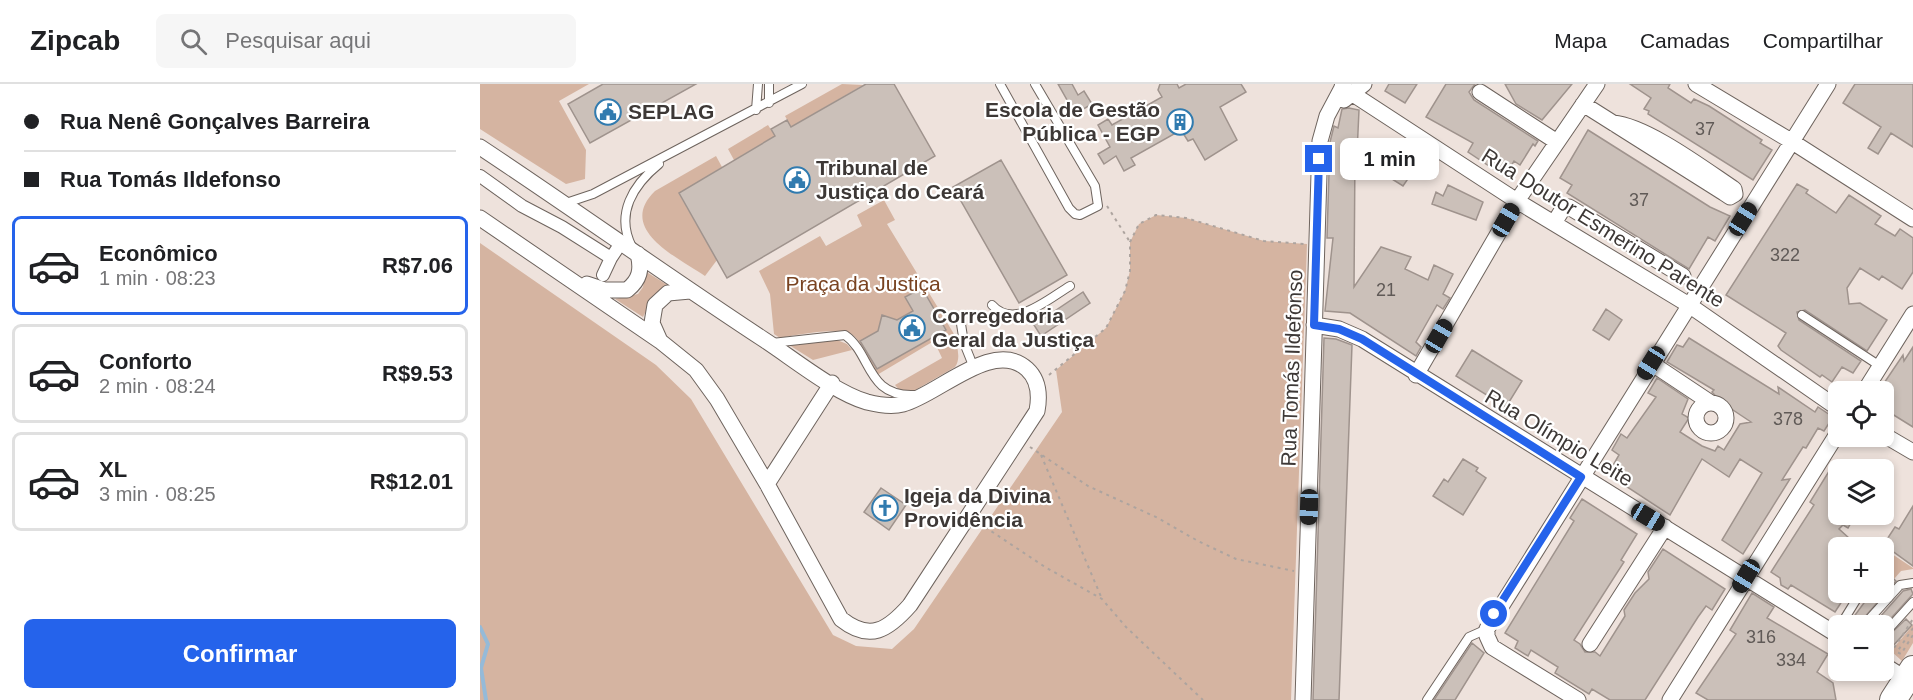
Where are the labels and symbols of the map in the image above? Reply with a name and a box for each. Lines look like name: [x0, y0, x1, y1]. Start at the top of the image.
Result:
public building icon: SEPLAG: [593, 97, 623, 127]
place label: Escola de Gestão Pública - EGP: [985, 98, 1160, 145]
place label: SEPLAG: [628, 100, 714, 123]
building icon: Escola de Gestão Pública - EGP: [1165, 107, 1195, 137]
house number: 37: [1695, 119, 1715, 139]
callout: 1 min: [1340, 138, 1439, 180]
street label: Rua Doutor Esmerino Parente: [1478, 143, 1729, 312]
route end: [1305, 145, 1332, 172]
place label: Tribunal de Justiça do Ceará: [816, 156, 984, 203]
public building icon: Tribunal de Justiça do Ceará: [782, 165, 812, 195]
house number: 37: [1629, 190, 1649, 210]
car: [1726, 199, 1760, 239]
car: [1489, 200, 1523, 240]
house number: 322: [1770, 245, 1800, 265]
street label: Rua Tomás Ildefonso: [1277, 269, 1306, 467]
park label: Praça da Justiça: [785, 272, 941, 295]
house number: 21: [1376, 280, 1396, 300]
place label: Corregedoria Geral da Justiça: [932, 304, 1095, 351]
public building icon: Corregedoria Geral da Justiça: [897, 313, 927, 343]
car: [1422, 316, 1456, 356]
car: [1634, 343, 1668, 383]
street label: Rua Olímpio Leite: [1481, 384, 1637, 491]
house number: 378: [1773, 409, 1803, 429]
place label: Igeja da Divina Providência: [904, 484, 1051, 531]
car: [1299, 489, 1319, 525]
church icon: Igeja da Divina Providência: [870, 493, 900, 523]
car: [1628, 500, 1668, 534]
car: [1729, 556, 1763, 596]
route start: [1480, 600, 1507, 627]
house number: 316: [1746, 627, 1776, 647]
house number: 334: [1776, 650, 1806, 670]

